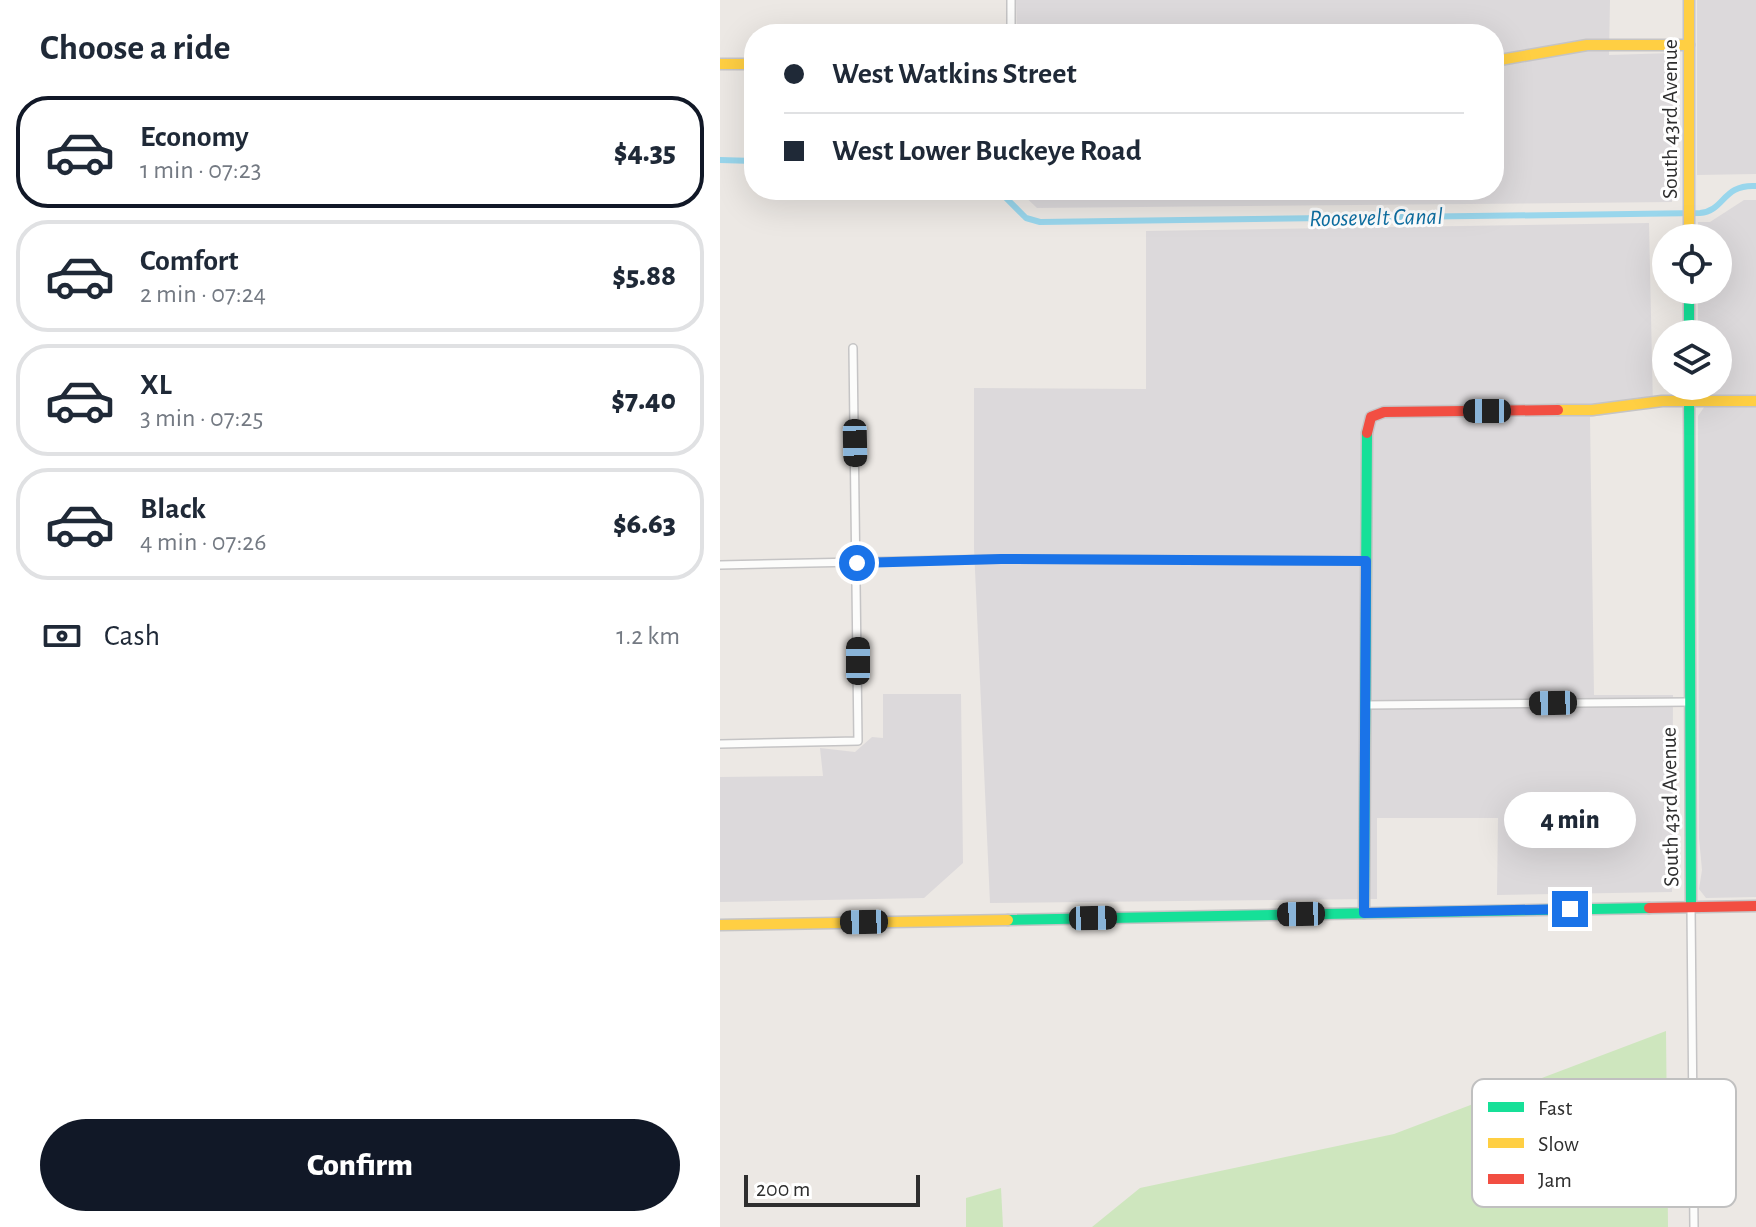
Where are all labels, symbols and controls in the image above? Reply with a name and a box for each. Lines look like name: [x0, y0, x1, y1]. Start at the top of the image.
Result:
text: Choose a ride: [40, 30, 230, 66]
street label: South 43rd Avenue: [1659, 39, 1681, 199]
text: West Watkins Street: [832, 59, 1077, 89]
icon: car: [44, 116, 116, 188]
text: Economy: [140, 122, 249, 152]
text: West Lower Buckeye Road: [832, 136, 1141, 166]
text: $4.35: [614, 137, 676, 167]
text: 1 min · 07:23: [140, 157, 261, 183]
water label: Roosevelt Canal: [1309, 205, 1443, 231]
map controls: [1652, 224, 1732, 400]
button: locate: [1652, 224, 1732, 304]
icon: car: [44, 240, 116, 312]
text: Comfort: [140, 246, 239, 276]
text: $5.88: [612, 261, 676, 291]
text: 2 min · 07:24: [140, 281, 266, 307]
button: layers: [1652, 320, 1732, 400]
icon: car: [44, 364, 116, 436]
text: XL: [140, 370, 172, 400]
text: $7.40: [611, 385, 676, 415]
car: [1463, 399, 1511, 423]
text: 3 min · 07:25: [140, 405, 263, 431]
car: [843, 419, 867, 467]
icon: car: [44, 488, 116, 560]
text: Black: [140, 494, 206, 524]
text: $6.63: [613, 509, 676, 539]
text: 4 min · 07:26: [140, 529, 266, 555]
route start: [839, 545, 875, 581]
icon: cash: [40, 614, 84, 658]
text: Cash: [104, 621, 160, 651]
text: 1.2 km: [616, 623, 680, 649]
car: [846, 637, 870, 685]
car: [1529, 691, 1577, 715]
street label: South 43rd Avenue: [1658, 727, 1682, 887]
callout: 4 min: [1504, 793, 1636, 849]
text: 4 min: [1540, 807, 1600, 833]
route end: [1552, 891, 1588, 927]
car: [1277, 902, 1325, 926]
car: [1069, 906, 1117, 930]
car: [840, 910, 888, 934]
legend: [1472, 1079, 1736, 1207]
text: Fast: [1538, 1097, 1572, 1119]
button: Confirm: [40, 1119, 680, 1211]
text: Slow: [1538, 1133, 1579, 1155]
text: Jam: [1538, 1169, 1572, 1191]
scale bar: [744, 1171, 920, 1207]
text: 200 m: [756, 1178, 810, 1200]

